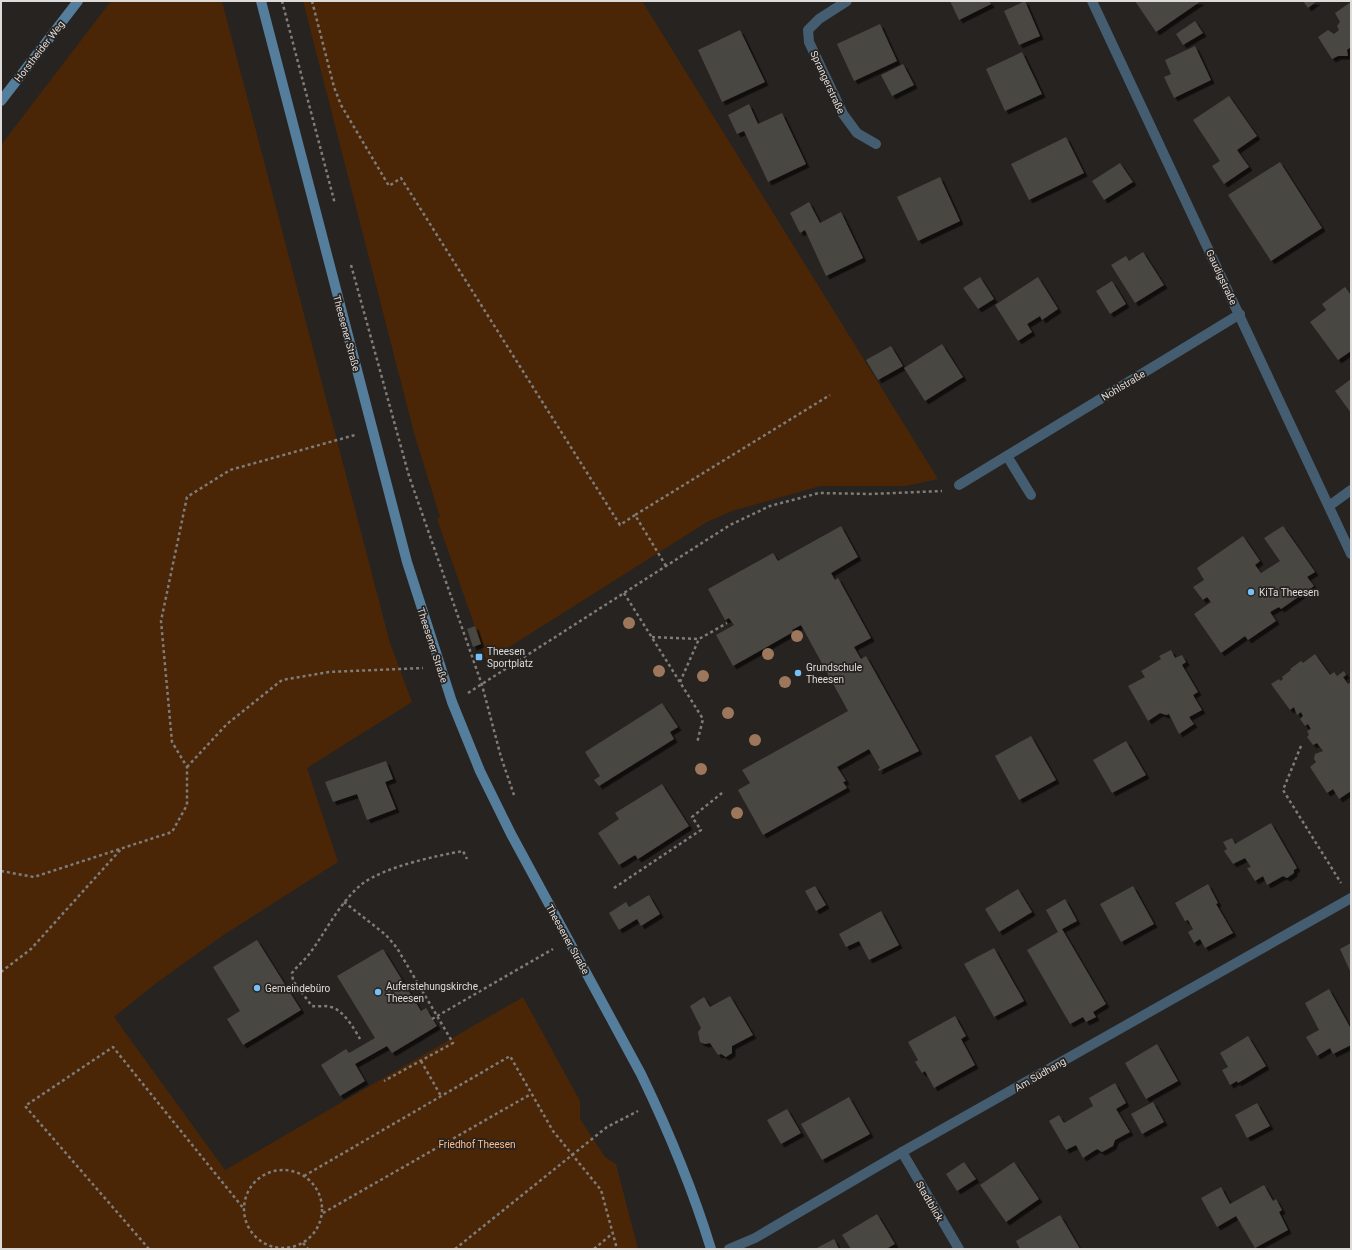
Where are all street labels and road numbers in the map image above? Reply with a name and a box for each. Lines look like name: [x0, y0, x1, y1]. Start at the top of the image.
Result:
street label: Horstheider Weg: [12, 19, 67, 84]
street label: Sprangerstraße: [808, 49, 847, 116]
street label: Gaudigstraße: [1204, 248, 1239, 307]
street label: Theesener Straße: [331, 294, 362, 372]
street label: Nohlstraße: [1099, 368, 1147, 403]
street label: Theesener Straße: [415, 606, 450, 684]
street label: Theesener Straße: [544, 902, 591, 976]
street label: Am Südhang: [1013, 1055, 1068, 1093]
street label: Stadtblick: [914, 1179, 946, 1224]

